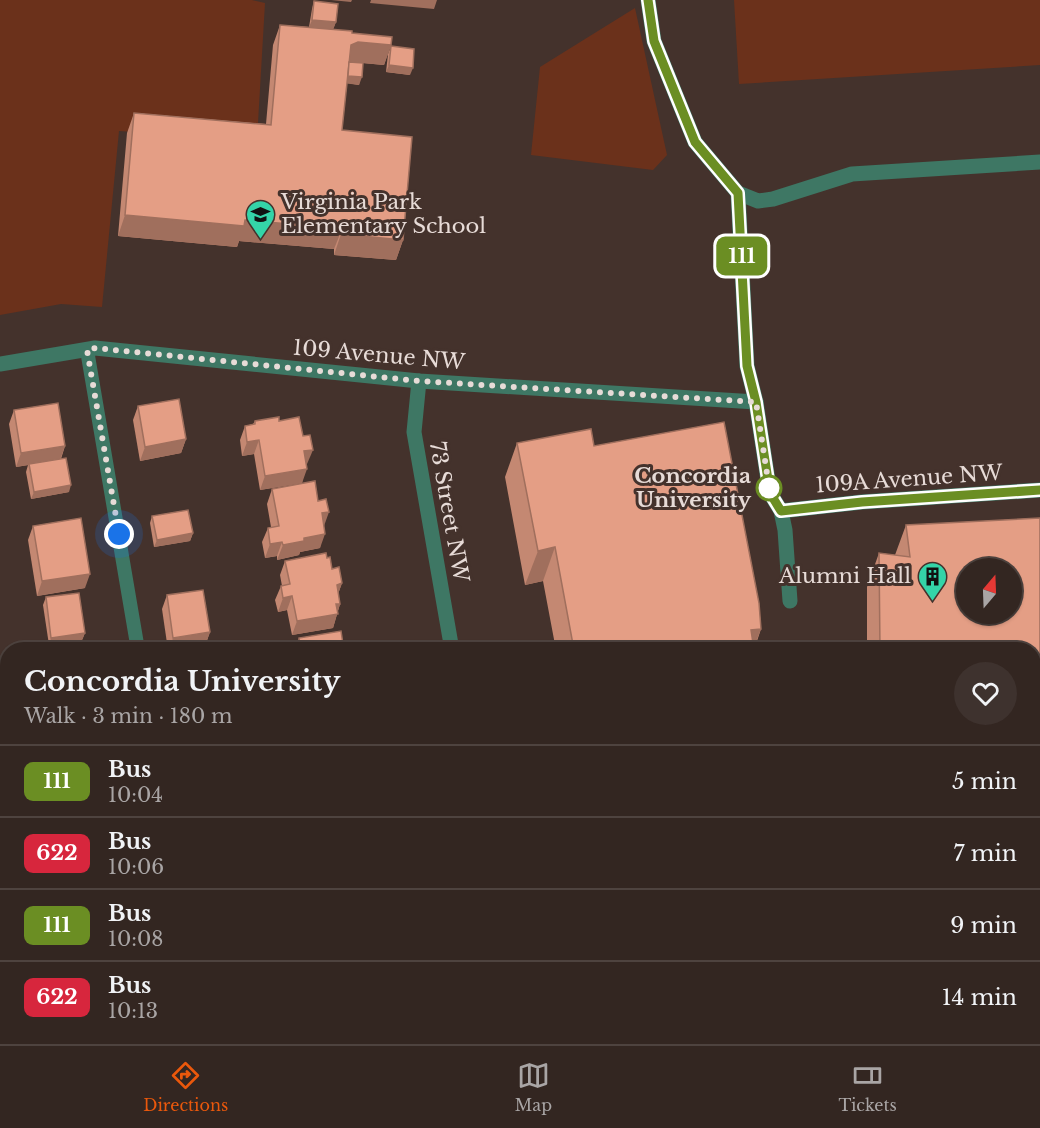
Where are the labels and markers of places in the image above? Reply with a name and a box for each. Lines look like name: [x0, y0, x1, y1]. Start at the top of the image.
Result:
place label: Virginia Park Elementary School: [280, 189, 486, 239]
school or university icon: Virginia Park Elementary School: [244, 198, 276, 240]
place label: Concordia University: [634, 463, 751, 513]
marker: Concordia University: [756, 475, 782, 501]
building icon: Alumni Hall: [916, 560, 948, 602]
place label: Alumni Hall: [778, 563, 911, 589]

